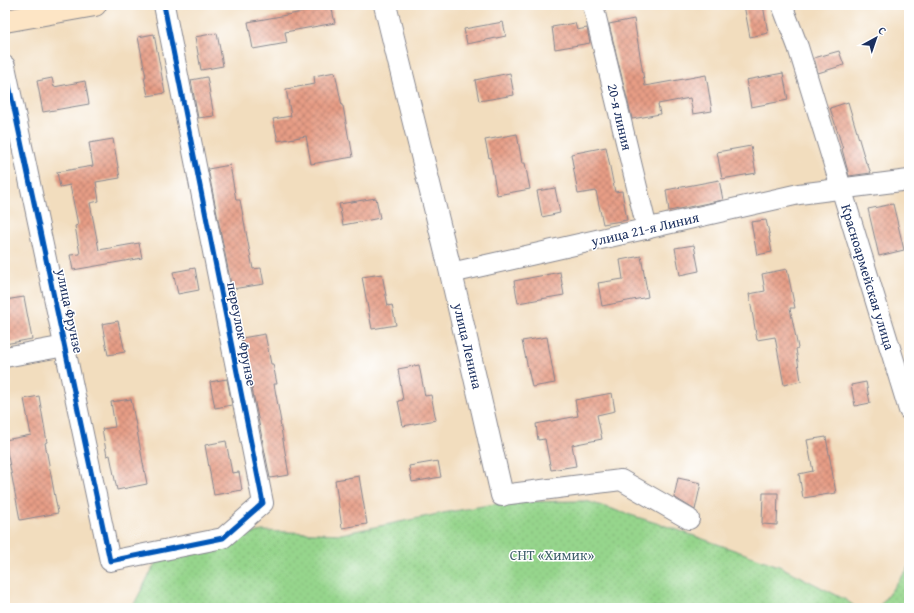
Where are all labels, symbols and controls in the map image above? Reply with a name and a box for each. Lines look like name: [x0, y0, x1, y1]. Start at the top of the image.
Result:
north arrow: [856, 18, 896, 58]
text: С: [875, 22, 890, 38]
street label: 20-я линия: [603, 82, 637, 152]
street label: Красноармейская улица: [836, 202, 900, 353]
street label: улица 21-я Линия: [588, 207, 701, 251]
street label: улица Фрунзе: [51, 266, 89, 355]
street label: переулок Фрунзе: [222, 280, 262, 388]
street label: улица Ленина: [448, 300, 488, 391]
park label: СНТ «Химик»: [510, 545, 594, 565]

